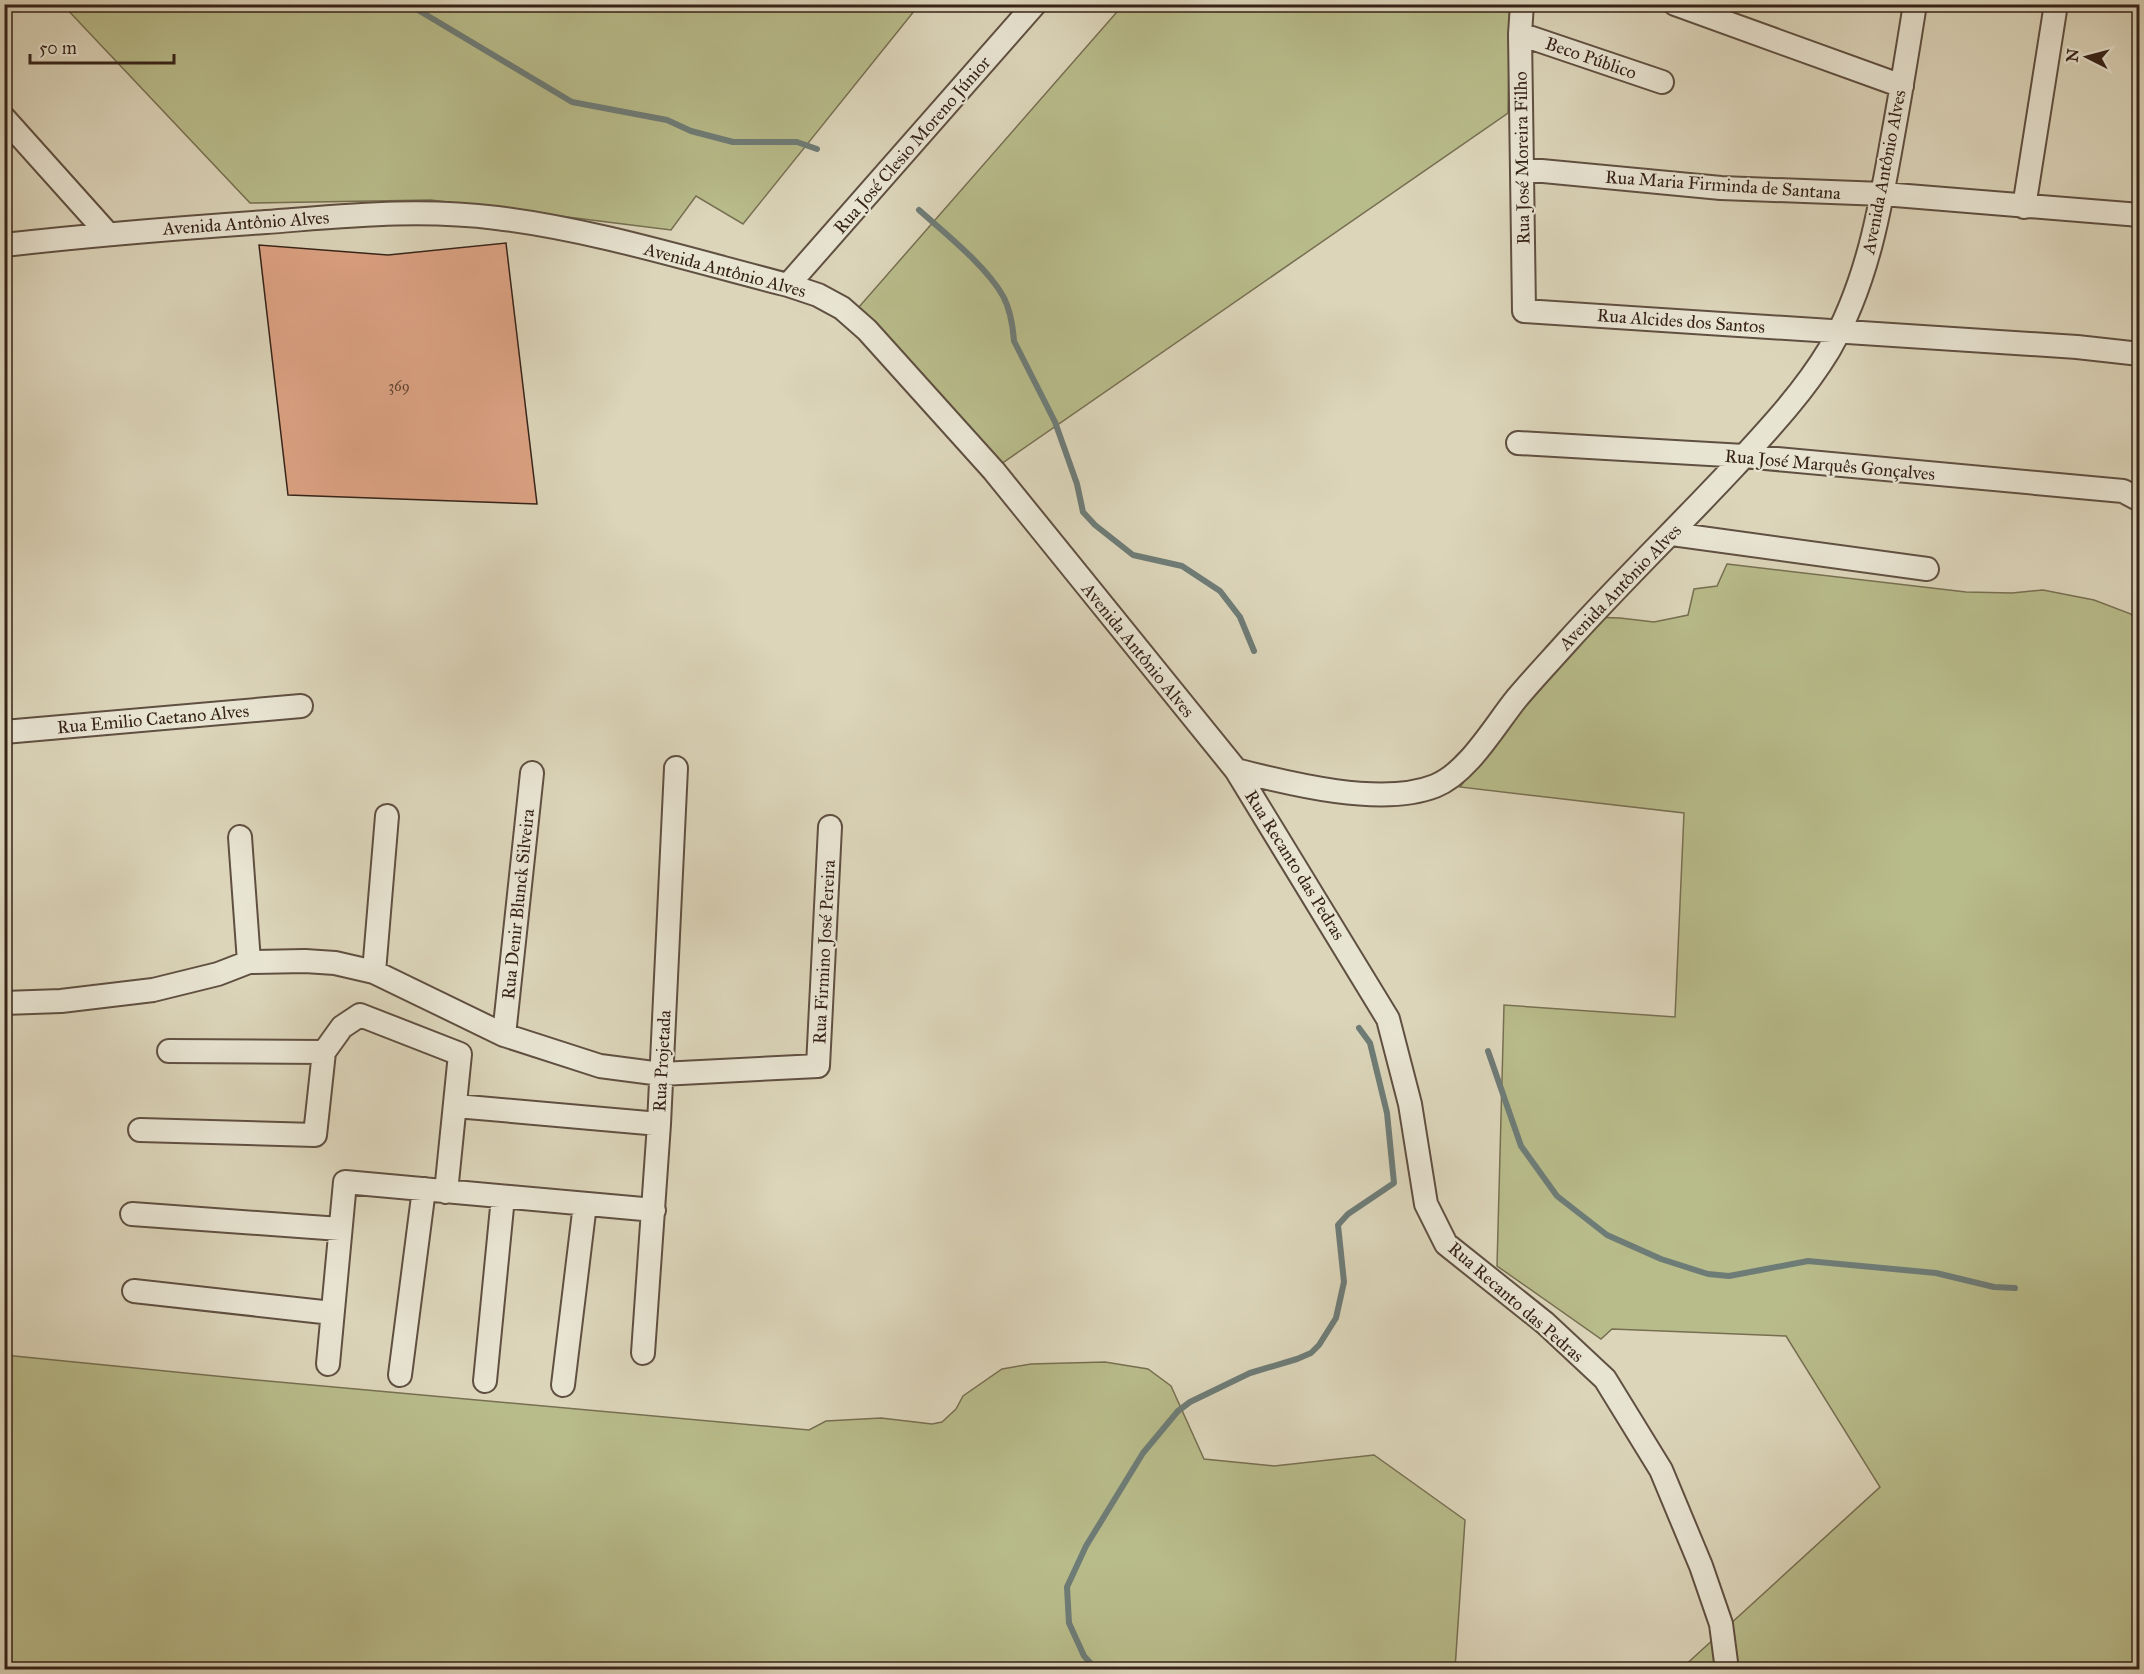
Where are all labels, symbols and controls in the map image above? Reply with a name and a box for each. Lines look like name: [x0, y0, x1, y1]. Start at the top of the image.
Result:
scale bar: [30, 27, 174, 65]
north arrow: [2057, 27, 2117, 87]
street label: Beco Público: [1542, 32, 1640, 84]
text: 50 m: [39, 37, 77, 59]
text: N: [2062, 47, 2083, 63]
street label: Rua José Clesio Moreno Júnior: [829, 52, 996, 239]
street label: Rua José Moreira Filho: [1509, 71, 1536, 245]
street label: Avenida Antônio Alves: [1857, 88, 1911, 257]
street label: Rua Maria Firminda de Santana: [1604, 166, 1842, 204]
street label: Avenida Antônio Alves: [161, 206, 330, 240]
street label: Avenida Antônio Alves: [641, 238, 808, 302]
street label: Rua Alcides dos Santos: [1596, 304, 1766, 338]
house number: 369: [388, 377, 410, 395]
street label: Rua José Marquês Gonçalves: [1724, 445, 1936, 486]
street label: Avenida Antônio Alves: [1553, 519, 1686, 655]
street label: Avenida Antônio Alves: [1076, 578, 1199, 722]
street label: Rua Emilio Caetano Alves: [56, 700, 250, 738]
street label: Rua Recanto das Pedras: [1240, 786, 1350, 944]
street label: Rua Denir Blunck Silveira: [497, 807, 539, 1000]
street label: Rua Firmino José Pereira: [808, 859, 841, 1045]
street label: Rua Projetada: [648, 1009, 676, 1113]
street label: Rua Recanto das Pedras: [1444, 1237, 1588, 1367]

